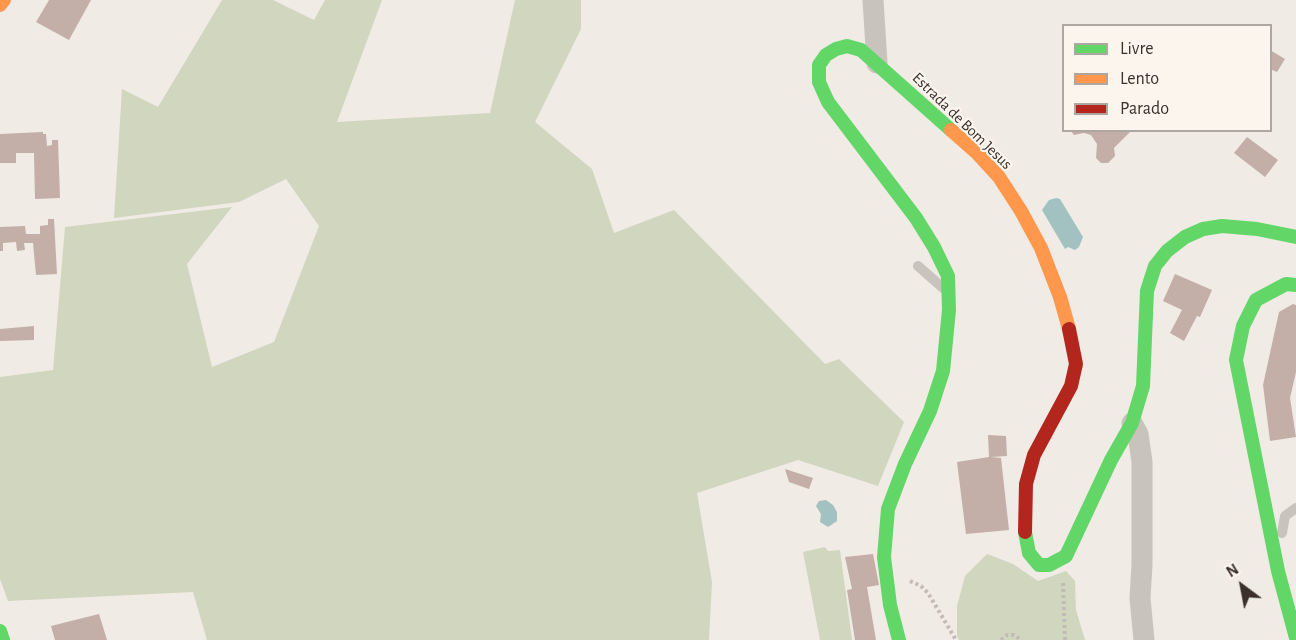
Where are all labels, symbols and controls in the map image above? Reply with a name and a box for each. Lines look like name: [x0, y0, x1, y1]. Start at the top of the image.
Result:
legend: [1062, 24, 1272, 132]
text: Livre: [1120, 40, 1154, 58]
street label: Estrada de Bom Jesus: [908, 68, 1016, 174]
text: Lento: [1120, 70, 1159, 88]
text: Parado: [1120, 100, 1169, 118]
north arrow: [1212, 556, 1272, 616]
text: N: [1224, 561, 1241, 580]

